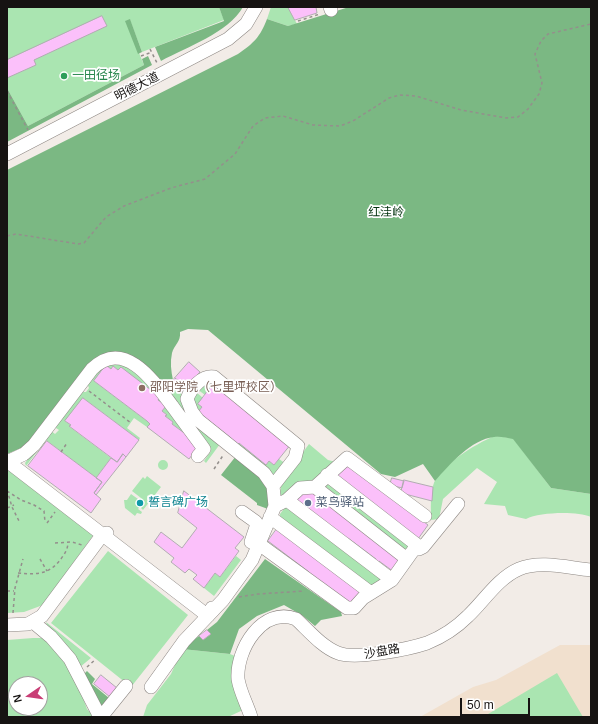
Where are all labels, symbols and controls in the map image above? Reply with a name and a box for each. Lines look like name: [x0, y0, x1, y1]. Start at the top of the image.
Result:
place label: 一田径场: [72, 69, 120, 83]
street label: 明德大道: [112, 70, 162, 104]
marker: 一田径场: [59, 71, 69, 81]
park label: 红洼岭: [368, 206, 404, 220]
place label: 邵阳学院（七里坪校区）: [150, 381, 282, 395]
marker: 邵阳学院（七里坪校区）: [137, 383, 147, 393]
place label: 誓言碑广场: [148, 496, 208, 510]
place label: 菜鸟驿站: [316, 496, 364, 510]
marker: 誓言碑广场: [135, 498, 145, 508]
marker: 菜鸟驿站: [303, 498, 313, 508]
street label: 沙盘路: [363, 642, 401, 662]
north arrow: [8, 676, 48, 716]
scale bar: [462, 690, 532, 716]
text: N: [11, 693, 24, 704]
text: 50 m: [467, 698, 494, 712]

